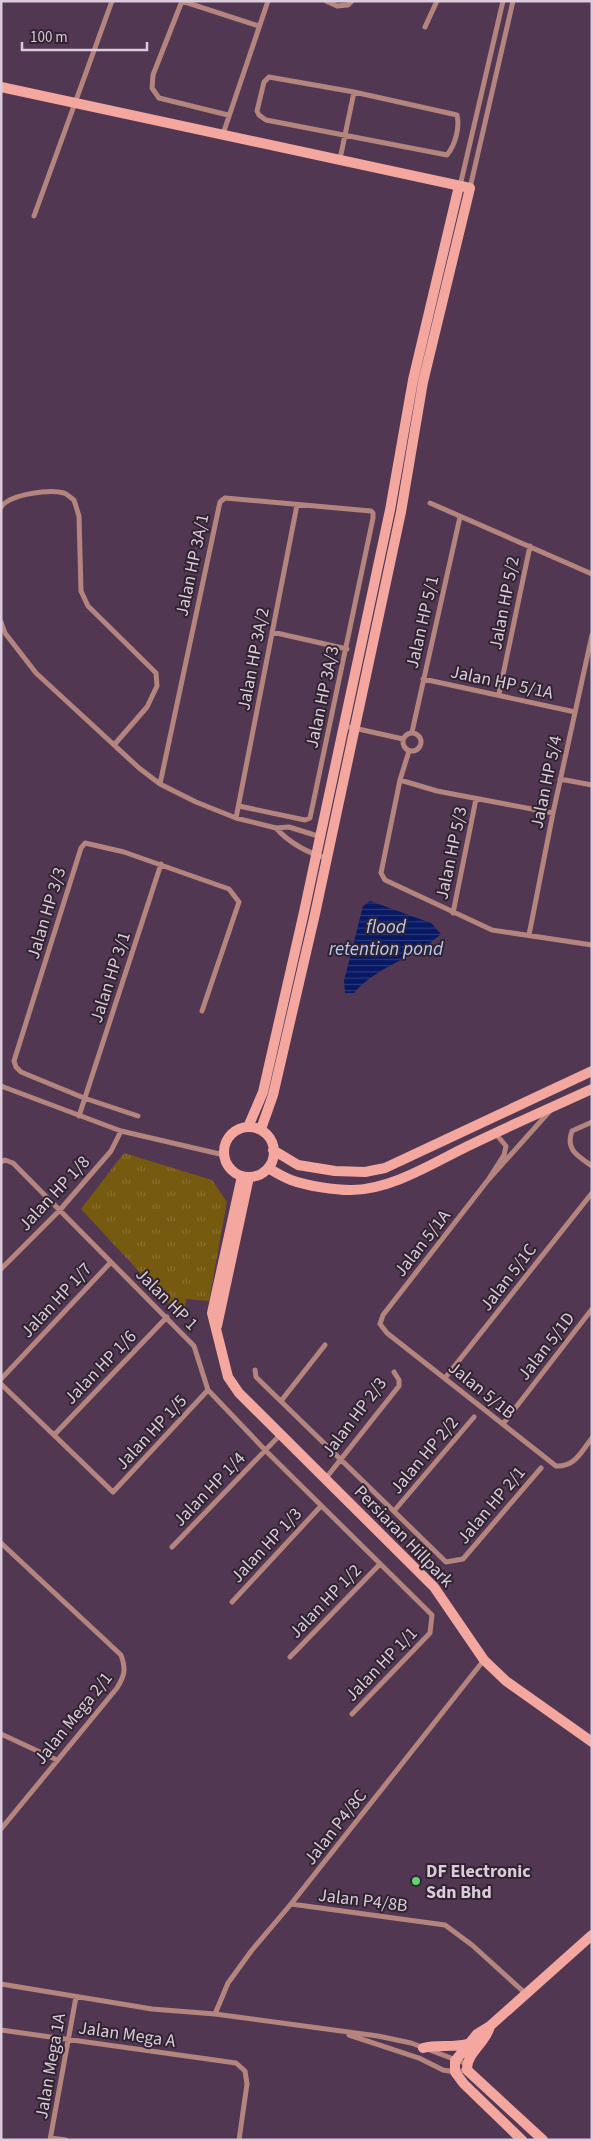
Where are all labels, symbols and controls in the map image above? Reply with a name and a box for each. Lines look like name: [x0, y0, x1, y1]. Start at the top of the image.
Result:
scale bar: [22, 20, 148, 52]
text: 100 m: [30, 27, 68, 48]
street label: Jalan HP 3A/1: [169, 511, 216, 619]
street label: Jalan HP 5/2: [483, 554, 526, 652]
street label: Jalan HP 5/1: [400, 573, 445, 671]
street label: Jalan HP 3A/2: [231, 605, 276, 713]
street label: Jalan HP 3A/3: [299, 643, 346, 751]
street label: Jalan HP 5/1A: [448, 659, 556, 706]
street label: Jalan HP 5/4: [524, 733, 569, 831]
street label: Jalan HP 5/3: [429, 804, 474, 902]
street label: Jalan HP 3/3: [21, 864, 72, 962]
water label: flood retention pond: [329, 914, 444, 963]
street label: Jalan HP 3/1: [84, 928, 137, 1026]
street label: Jalan HP 1/8: [13, 1150, 96, 1236]
street label: Jalan 5/1A: [388, 1204, 457, 1282]
street label: Jalan 5/1C: [474, 1238, 543, 1316]
street label: Jalan HP 1/7: [15, 1257, 98, 1343]
street label: Jalan HP 1: [130, 1262, 204, 1336]
street label: Jalan 5/1D: [512, 1307, 581, 1386]
street label: Jalan HP 1/6: [59, 1325, 142, 1410]
street label: Jalan 5/1B: [443, 1356, 520, 1425]
street label: Jalan HP 2/3: [316, 1372, 393, 1463]
street label: Jalan HP 1/5: [110, 1389, 193, 1475]
street label: Jalan HP 2/2: [384, 1411, 464, 1500]
street label: Jalan HP 1/4: [168, 1447, 251, 1532]
street label: Jalan HP 2/1: [451, 1461, 531, 1550]
street label: Persiaran Hillpark: [348, 1480, 459, 1593]
street label: Jalan HP 1/3: [225, 1502, 308, 1588]
street label: Jalan HP 1/2: [284, 1559, 367, 1644]
street label: Jalan HP 1/1: [340, 1622, 423, 1707]
street label: Jalan Mega 2/1: [28, 1667, 118, 1770]
street label: Jalan P4/8C: [298, 1784, 373, 1870]
place label: DF Electronic Sdn Bhd: [426, 1859, 531, 1905]
marker: DF Electronic Sdn Bhd: [410, 1875, 422, 1887]
street label: Jalan P4/8B: [317, 1883, 409, 1918]
street label: Jalan Mega 1A: [29, 2011, 72, 2121]
street label: Jalan Mega A: [77, 2015, 177, 2054]

